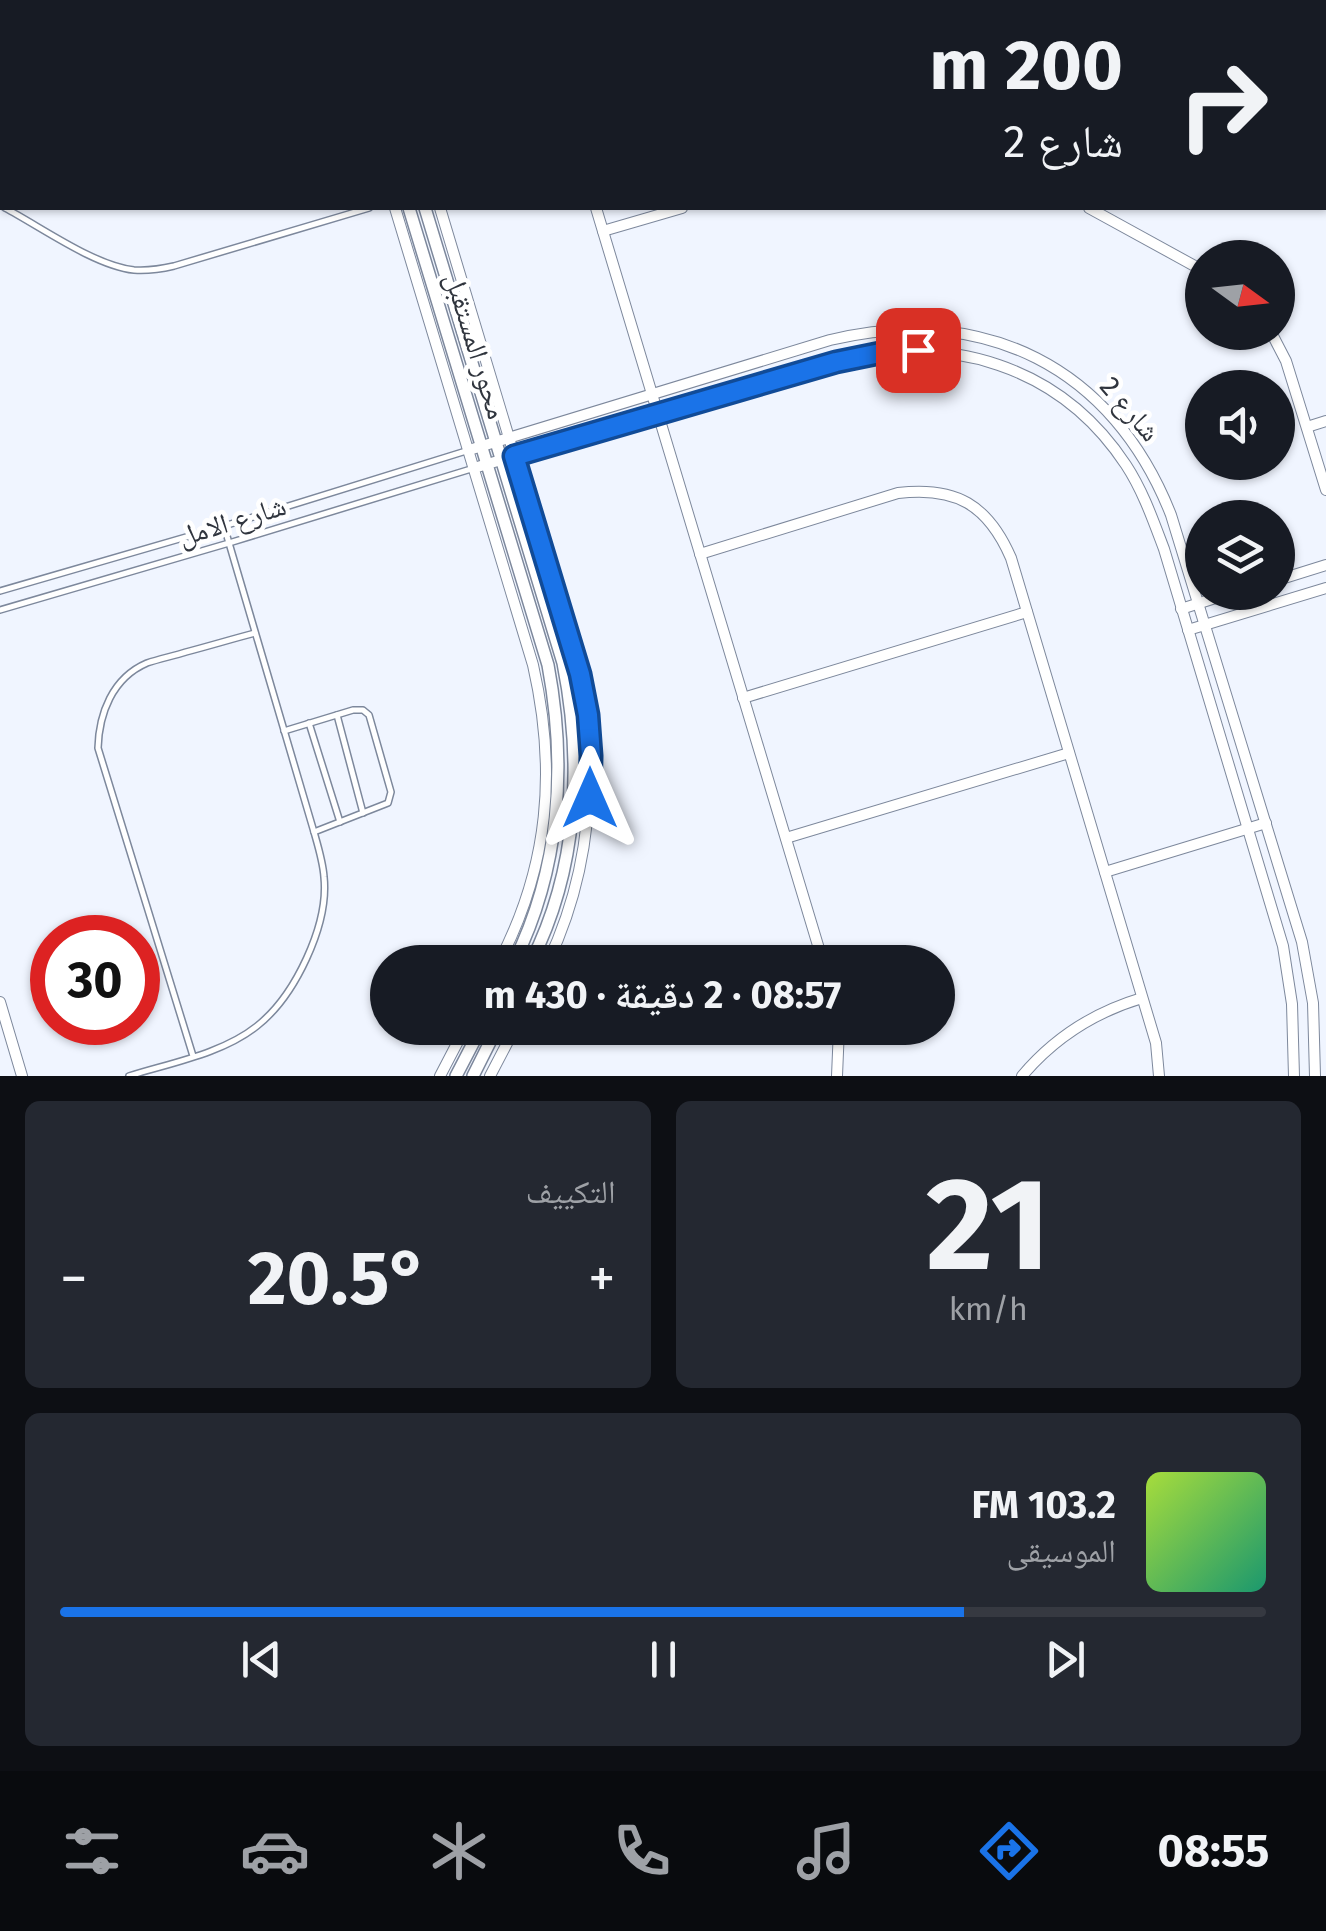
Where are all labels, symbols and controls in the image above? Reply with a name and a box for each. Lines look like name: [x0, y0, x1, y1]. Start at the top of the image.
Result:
text: 200 m: [929, 24, 1123, 108]
icon: right: [1158, 40, 1288, 170]
text: شارع 2: [1003, 115, 1123, 169]
north arrow: [1185, 240, 1295, 350]
map controls: [1185, 240, 1295, 610]
street label: محور المستقبل: [437, 269, 514, 423]
pin: [876, 308, 961, 393]
icon: arrive: [891, 323, 946, 378]
street label: شارع 2: [1092, 370, 1167, 449]
button: sound: [1185, 370, 1295, 480]
street label: شارع الامل: [174, 489, 290, 554]
button: layers: [1185, 500, 1295, 610]
position arrow: [538, 746, 642, 850]
speed limit sign: 30: [30, 915, 160, 1045]
text: 08:57 · 2 دقيقة · 430 m: [484, 972, 841, 1018]
text: 21: [926, 1147, 1051, 1303]
text: التكييف: [526, 1173, 616, 1211]
text: 20.5°: [248, 1234, 428, 1324]
text: −: [60, 1246, 88, 1312]
text: +: [588, 1246, 616, 1312]
text: km/h: [949, 1290, 1028, 1328]
text: 103.2 FM: [972, 1482, 1116, 1528]
text: الموسيقى: [1006, 1532, 1116, 1570]
icon: previous: [234, 1632, 289, 1687]
icon: pause: [636, 1632, 691, 1687]
icon: next: [1038, 1632, 1093, 1687]
icon: filters: [57, 1816, 127, 1886]
icon: car: [240, 1816, 310, 1886]
icon: climate: [424, 1816, 494, 1886]
icon: phone: [607, 1816, 677, 1886]
icon: music: [791, 1816, 861, 1886]
icon: directions: [974, 1816, 1044, 1886]
text: 08:55: [1158, 1824, 1269, 1878]

